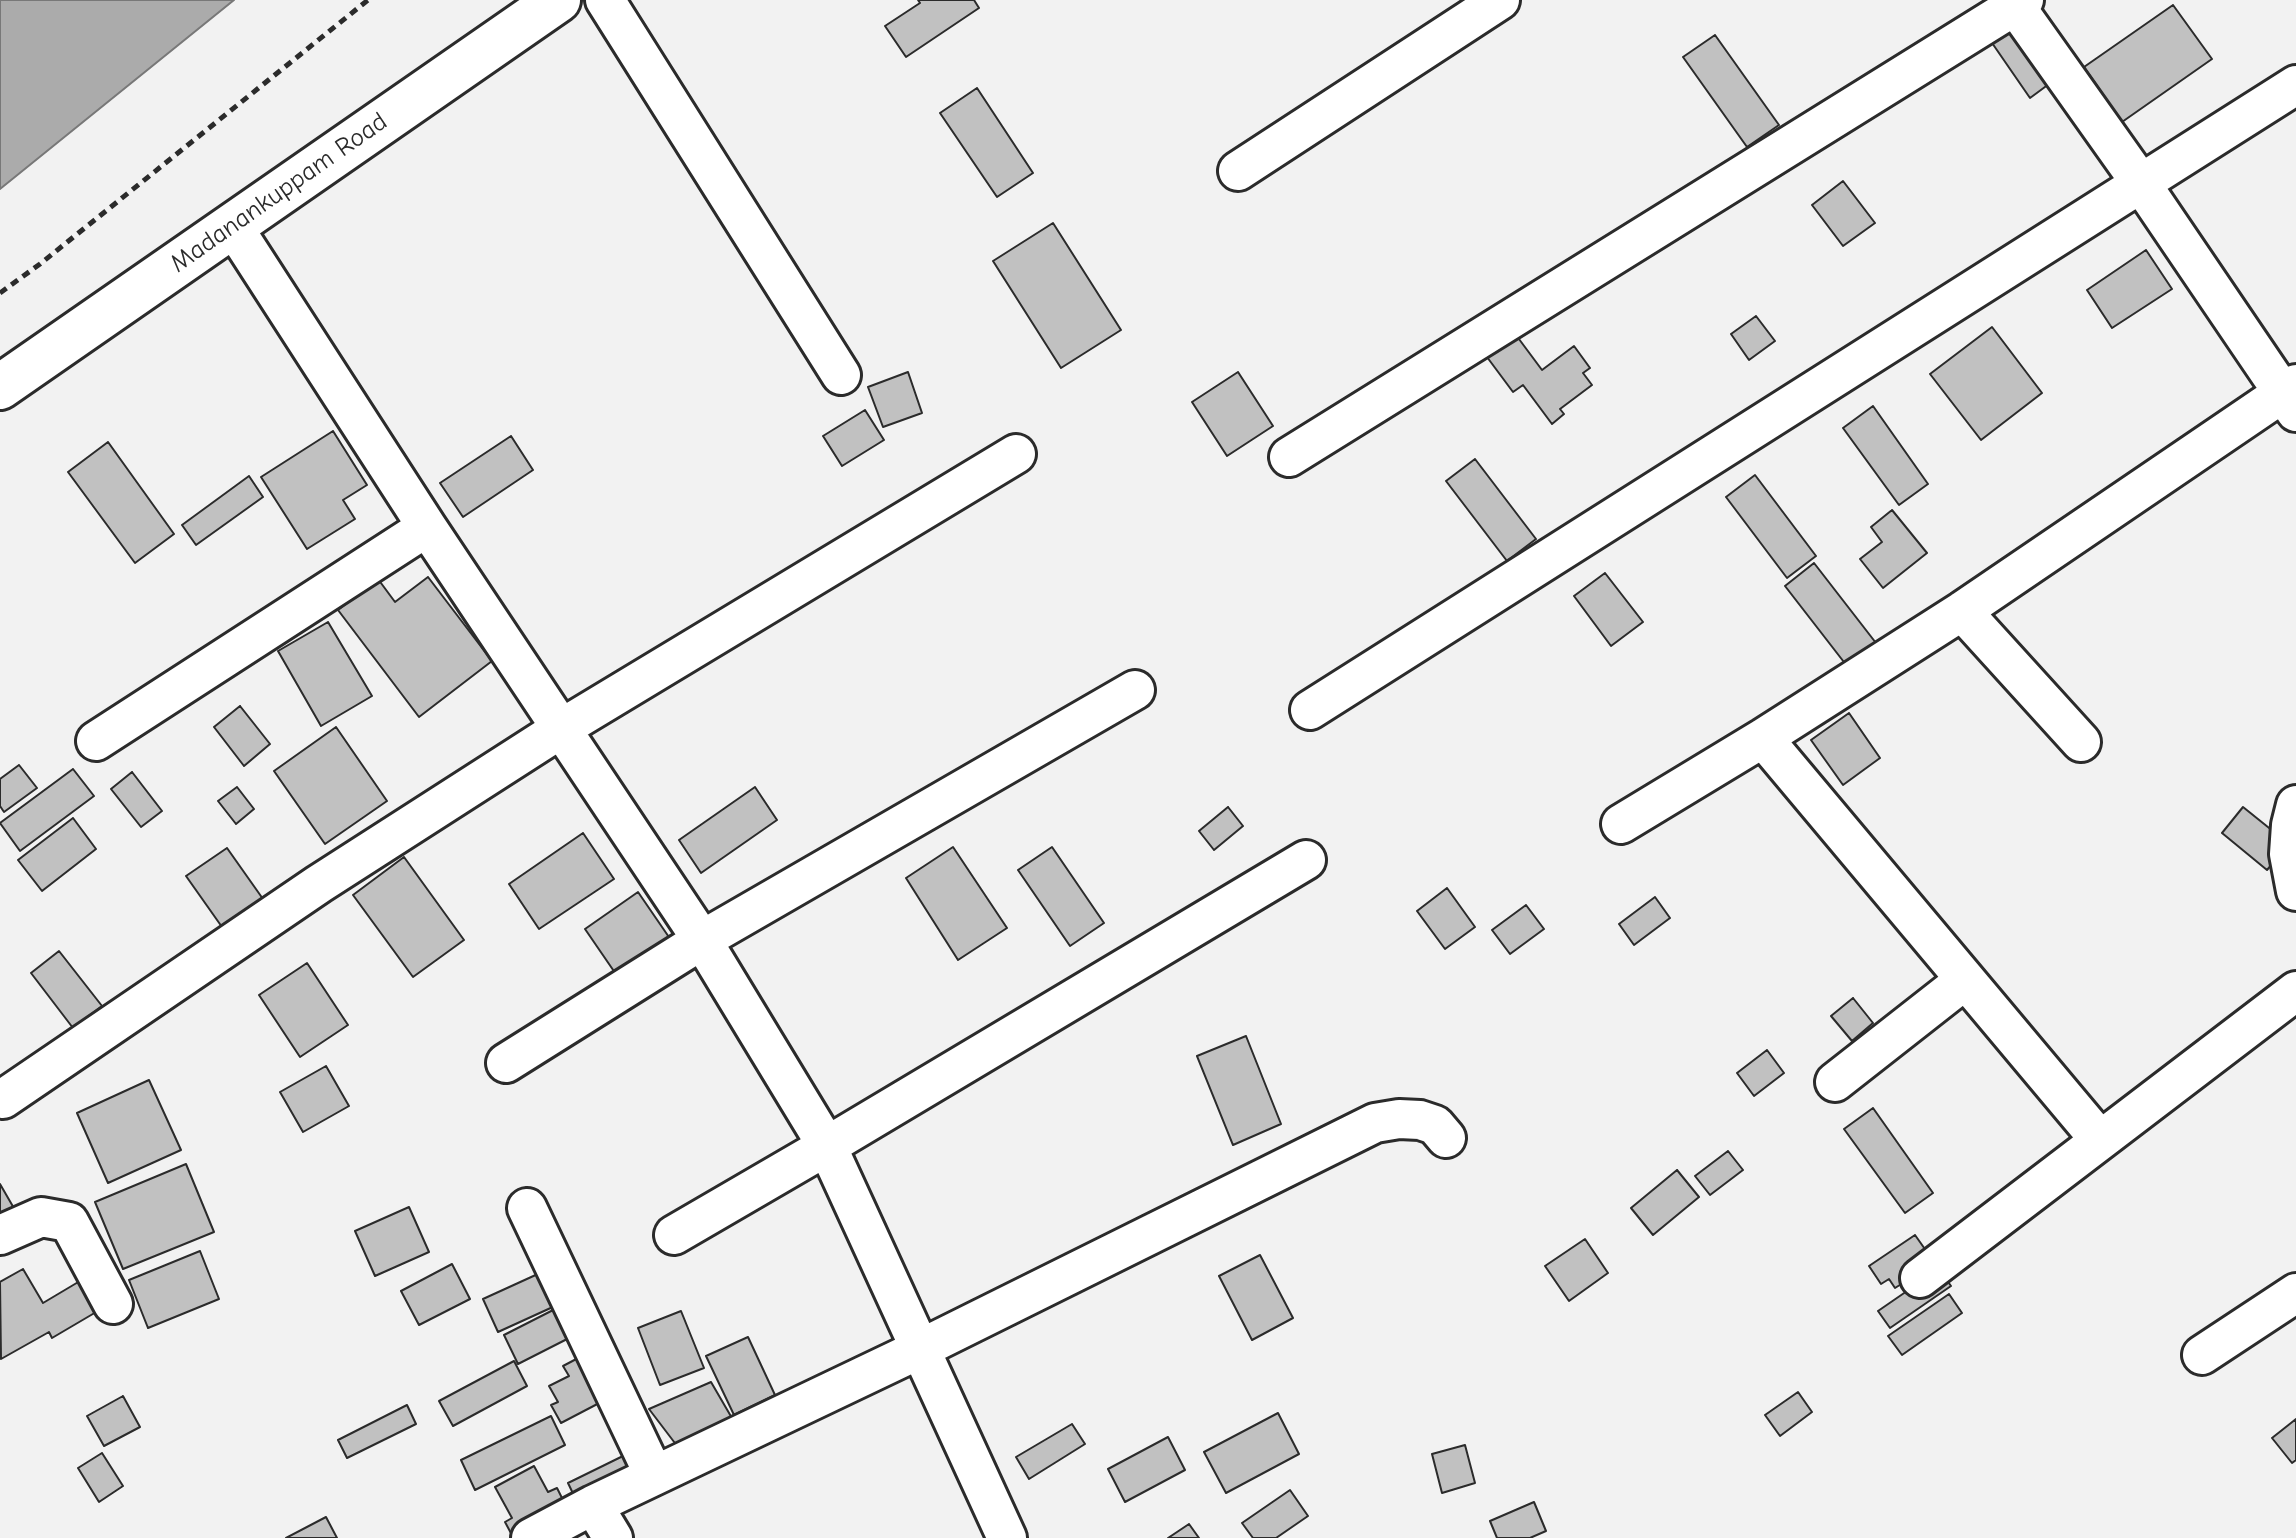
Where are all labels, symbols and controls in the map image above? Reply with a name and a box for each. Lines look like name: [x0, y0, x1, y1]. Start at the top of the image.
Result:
street label: Madanankuppam Road: [164, 106, 394, 280]

